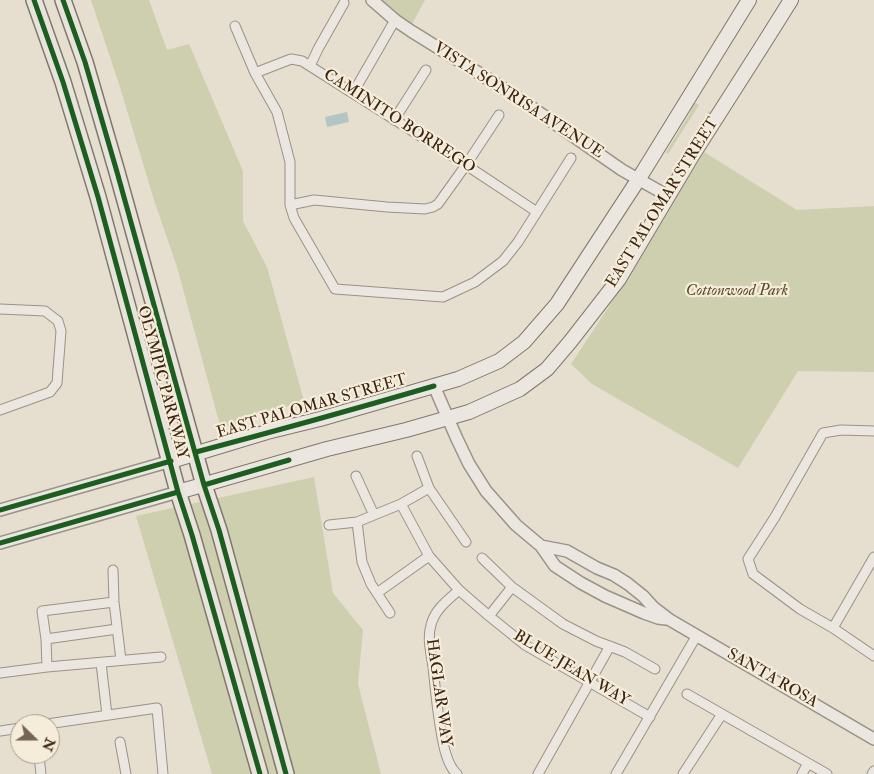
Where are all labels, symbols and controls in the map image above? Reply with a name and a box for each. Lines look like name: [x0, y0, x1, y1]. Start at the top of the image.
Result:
street label: VISTA SONRISA AVENUE: [429, 39, 607, 163]
street label: CAMINITO BORREGO: [319, 66, 479, 178]
street label: EAST PALOMAR STREET: [603, 114, 723, 292]
park label: Cottonwood Park: [686, 282, 788, 302]
street label: OLYMPIC PARKWAY: [132, 304, 192, 462]
street label: EAST PALOMAR STREET: [215, 371, 409, 443]
street label: BLUE JEAN WAY: [509, 627, 633, 711]
street label: HAGLAR WAY: [421, 637, 455, 749]
street label: SANTA ROSA: [723, 645, 821, 713]
north arrow: [10, 714, 60, 764]
text: N: [38, 735, 59, 753]

